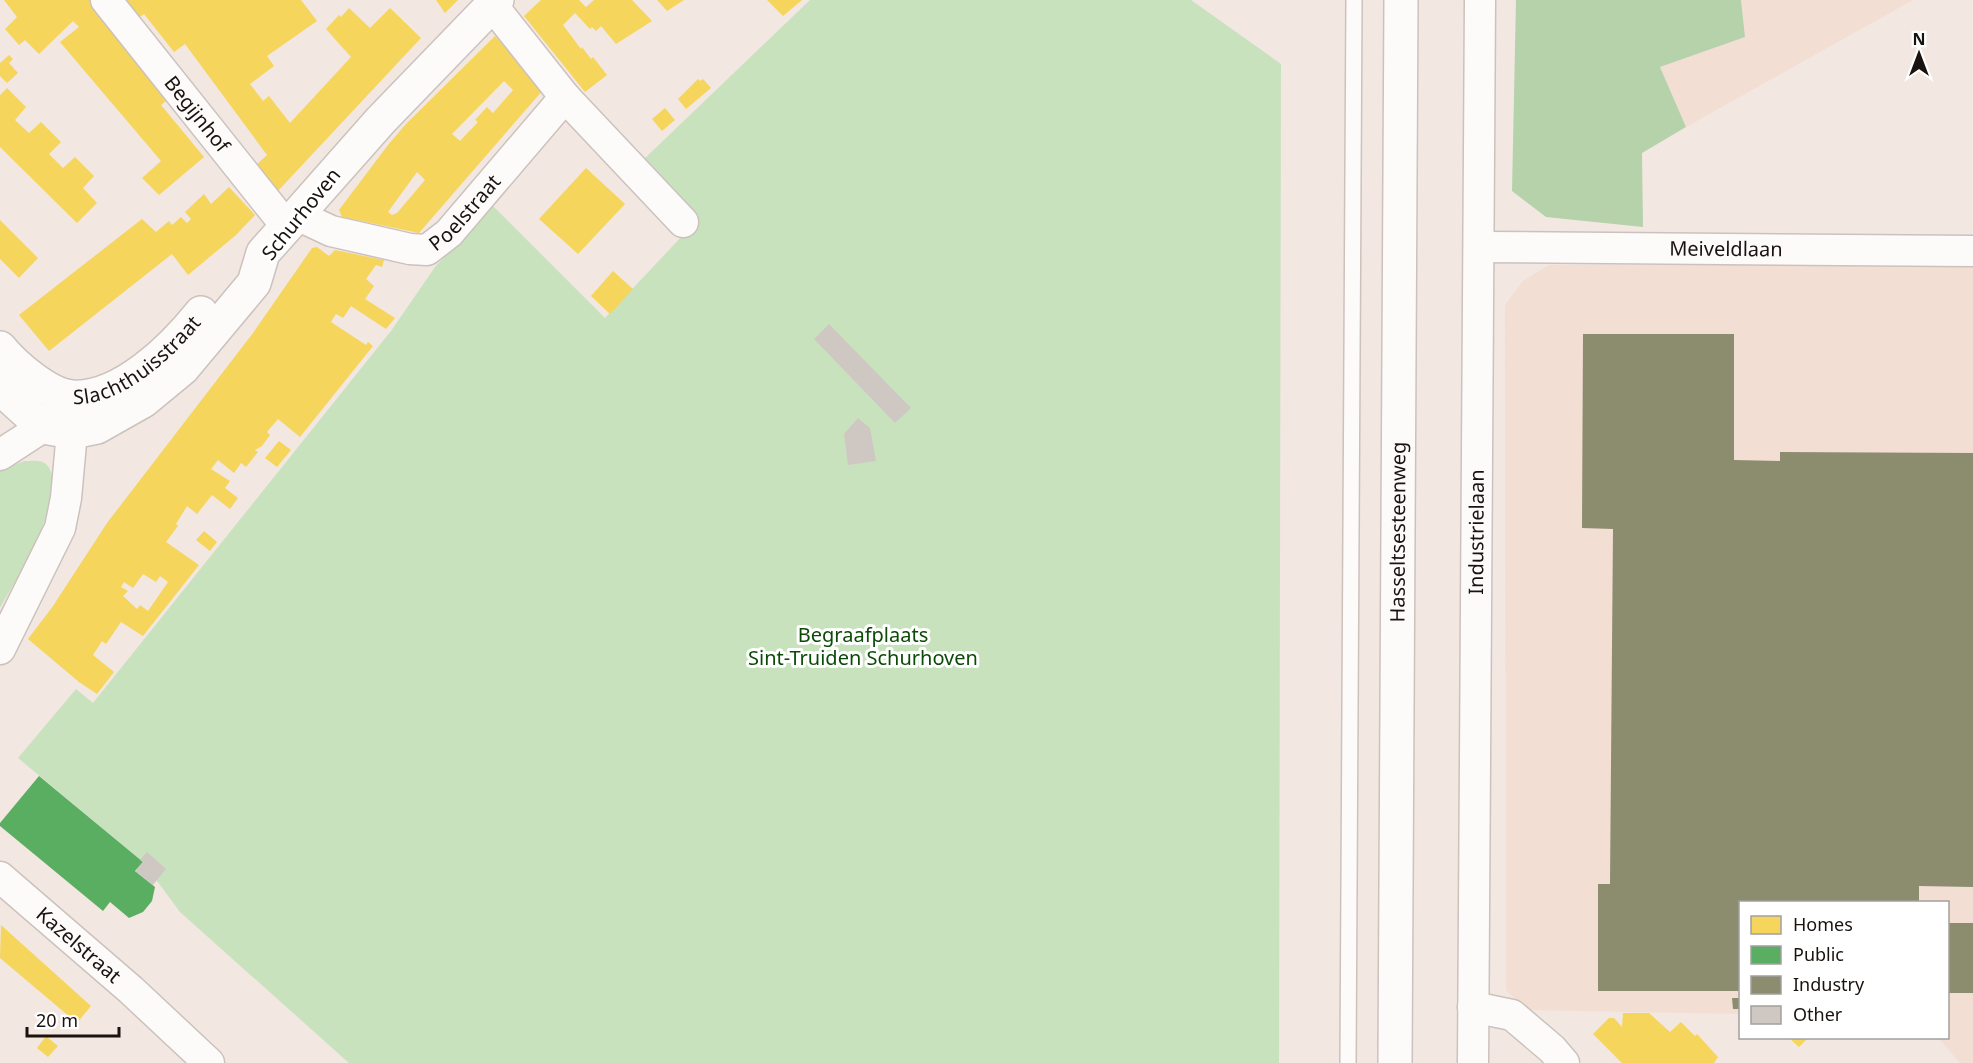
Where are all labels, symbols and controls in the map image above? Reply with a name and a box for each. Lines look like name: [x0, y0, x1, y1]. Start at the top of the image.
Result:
north arrow: [1889, 24, 1949, 84]
text: N: [1912, 28, 1926, 50]
street label: Begijnhof: [159, 70, 237, 159]
street label: Schurhoven: [255, 162, 346, 265]
street label: Poelstraat: [423, 168, 506, 257]
street label: Meiveldlaan: [1669, 235, 1783, 262]
street label: Slachthuisstraat: [73, 310, 206, 410]
street label: Hasseltsesteenweg: [1383, 441, 1412, 623]
street label: Industrielaan: [1462, 469, 1490, 595]
park label: Begraafplaats Sint-Truiden Schurhoven: [748, 621, 978, 671]
street label: Kazelstraat: [31, 900, 127, 989]
legend: [1739, 901, 1949, 1039]
text: Homes: [1793, 912, 1853, 936]
text: Public: [1793, 942, 1844, 966]
text: Industry: [1793, 972, 1865, 996]
scale bar: [27, 1000, 118, 1038]
text: Other: [1793, 1002, 1843, 1026]
text: 20 m: [36, 1008, 78, 1032]

